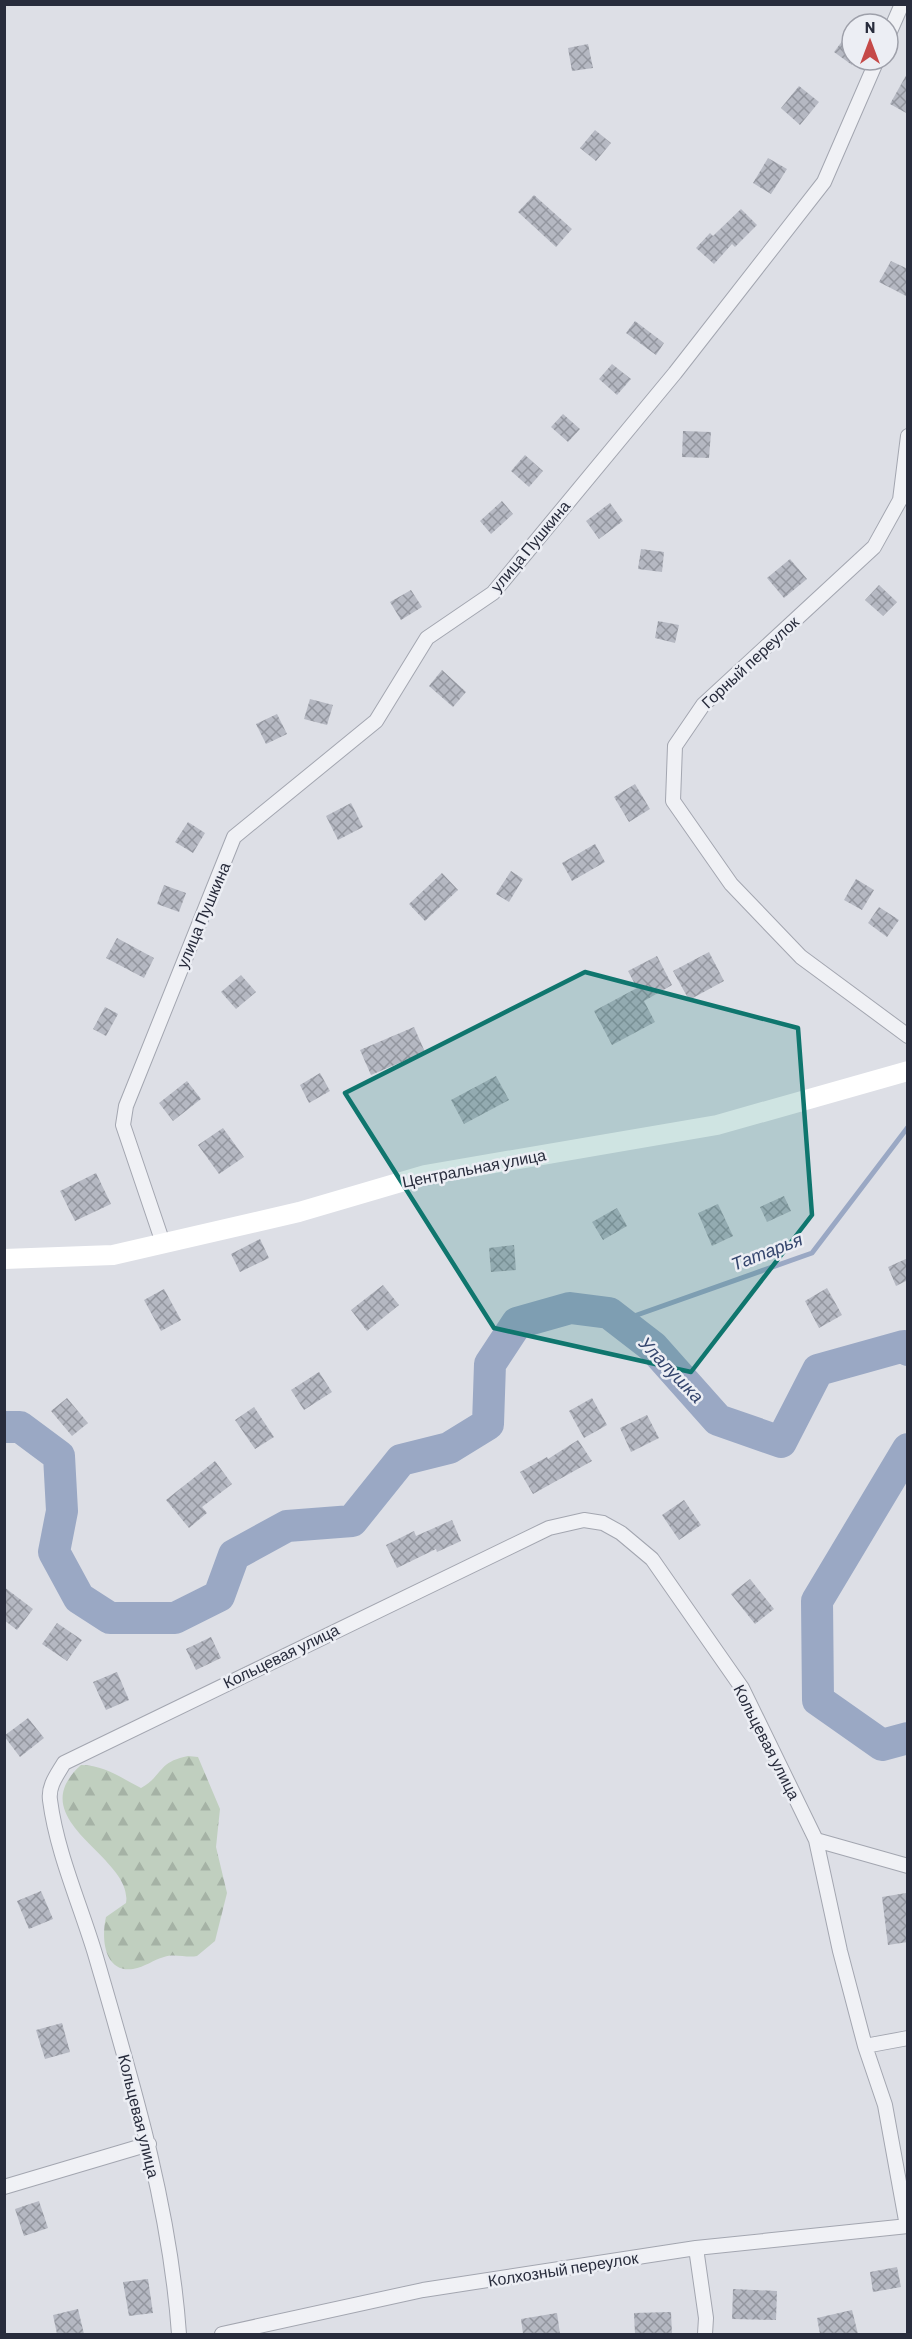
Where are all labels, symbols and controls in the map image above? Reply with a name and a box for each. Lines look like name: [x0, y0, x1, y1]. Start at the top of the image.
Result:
north arrow: [840, 12, 900, 72]
text: N: [865, 17, 875, 36]
street label: улица Пушкина: [486, 496, 573, 595]
street label: Горный переулок: [697, 611, 803, 712]
street label: улица Пушкина: [172, 859, 233, 971]
street label: Центральная улица: [400, 1144, 547, 1191]
water label: Татарья: [728, 1227, 806, 1275]
water label: Улалушка: [634, 1331, 709, 1407]
street label: Кольцевая улица: [220, 1619, 342, 1692]
street label: Кольцевая улица: [730, 1681, 805, 1803]
street label: Кольцевая улица: [115, 2052, 164, 2180]
street label: Колхозный переулок: [486, 2247, 640, 2290]

